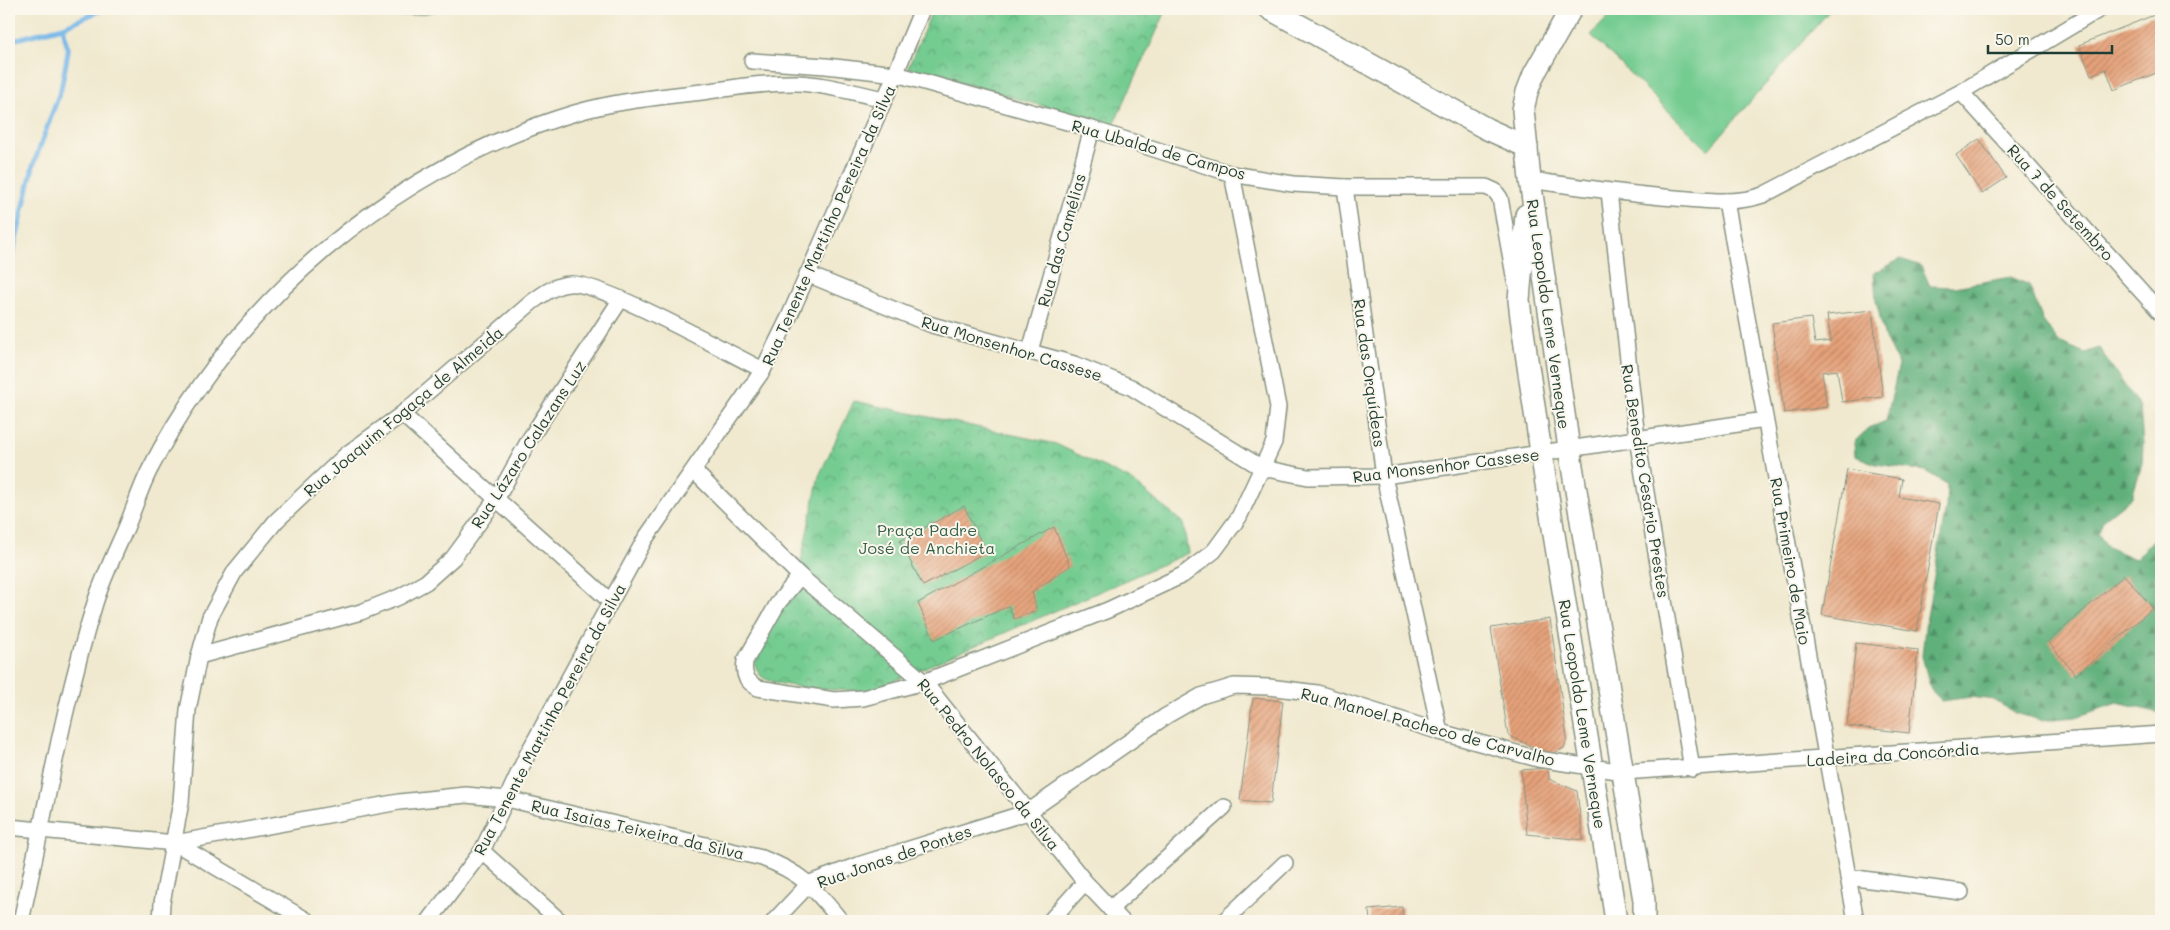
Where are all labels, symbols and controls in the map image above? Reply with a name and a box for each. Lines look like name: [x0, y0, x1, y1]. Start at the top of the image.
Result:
scale bar: [1988, 22, 2111, 54]
text: 50 m: [1995, 29, 2030, 49]
street label: Rua Tenente Martinho Pereira da Silva: [756, 81, 900, 369]
street label: Rua Ubaldo de Campos: [1070, 114, 1248, 184]
street label: Rua 7 de Setembro: [2003, 139, 2119, 265]
street label: Rua das Camélias: [1032, 171, 1090, 309]
street label: Rua Leopoldo Leme Verneque: [1522, 198, 1576, 430]
street label: Rua das Orquídeas: [1349, 297, 1391, 449]
street label: Rua Monsenhor Cassese: [919, 310, 1105, 386]
street label: Rua Joaquim Fogaça de Almeida: [299, 321, 507, 501]
street label: Rua Lázaro Calazans Luz: [466, 356, 590, 532]
street label: Rua Benedito Cesário Prestes: [1617, 363, 1675, 599]
street label: Rua Monsenhor Cassese: [1351, 443, 1541, 487]
street label: Rua Primeiro de Maio: [1766, 476, 1816, 646]
park label: Praça Padre José de Anchieta: [859, 519, 995, 558]
street label: Rua Tenente Martinho Pereira da Silva: [468, 579, 630, 859]
street label: Rua Leopoldo Leme Verneque: [1554, 598, 1612, 830]
street label: Rua Pedro Nolasco da Silva: [913, 674, 1065, 854]
street label: Rua Manoel Pacheco de Carvalho: [1299, 682, 1557, 770]
street label: Ladeira da Concórdia: [1806, 737, 1980, 771]
street label: Rua Isaias Teixeira da Silva: [529, 794, 747, 864]
street label: Rua Jonas de Pontes: [814, 820, 974, 892]

